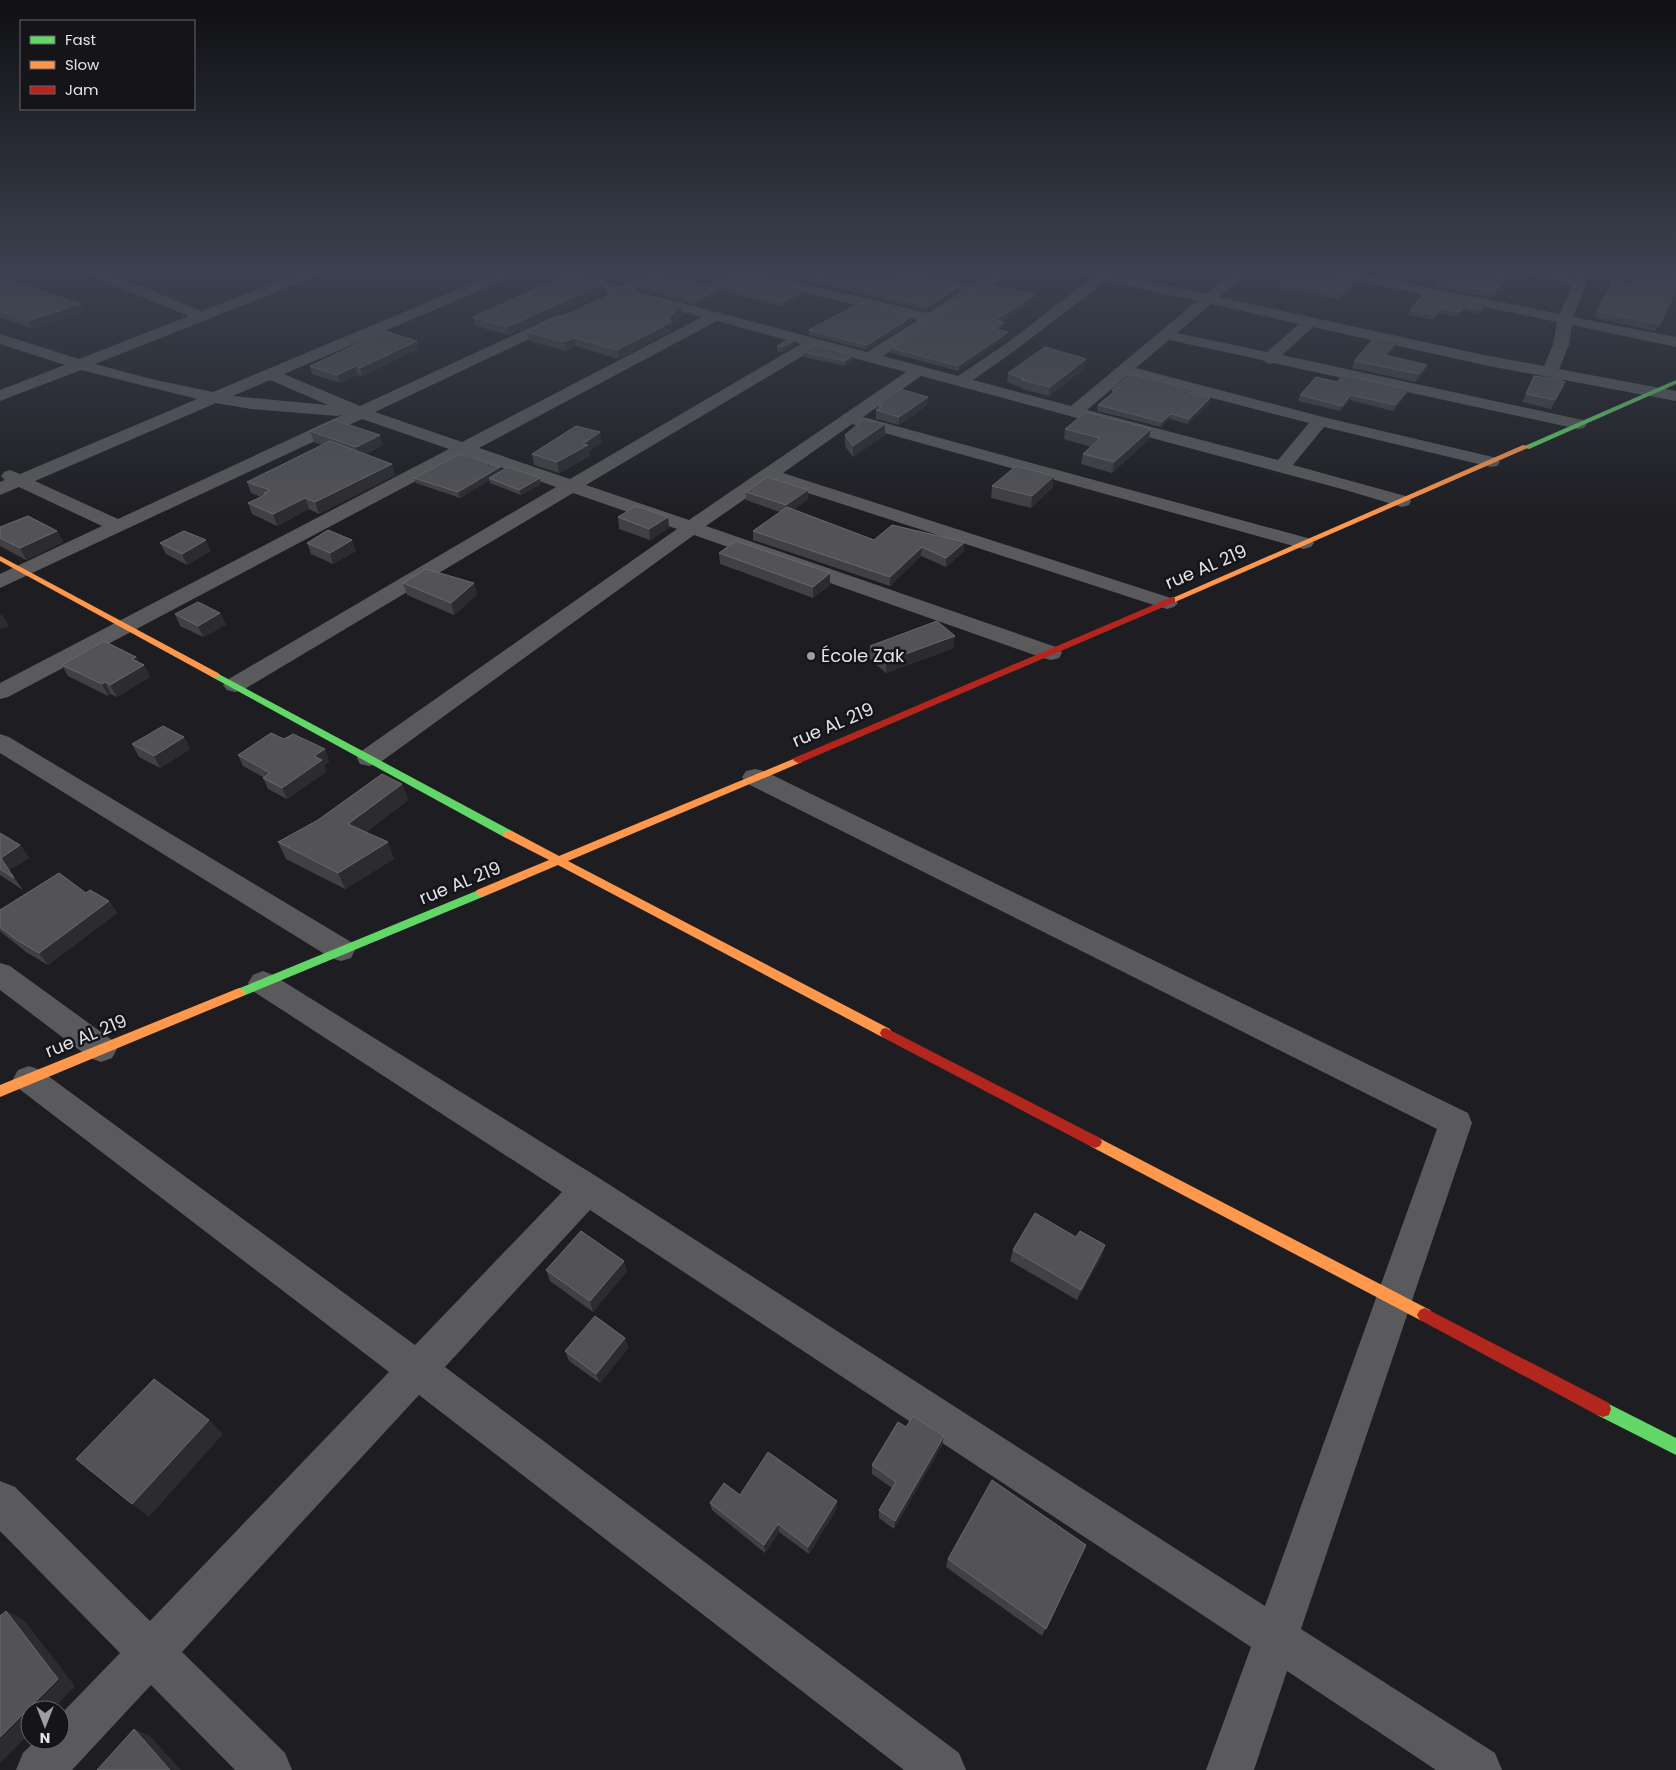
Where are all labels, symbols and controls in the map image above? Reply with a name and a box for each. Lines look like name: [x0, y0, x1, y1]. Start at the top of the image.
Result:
legend: [20, 20, 195, 110]
text: Fast: [65, 29, 96, 50]
text: Slow: [65, 54, 100, 75]
text: Jam: [65, 79, 99, 100]
street label: rue AL 219: [1161, 538, 1250, 595]
place label: École Zak: [821, 643, 905, 668]
marker: École Zak: [805, 650, 817, 662]
street label: rue AL 219: [788, 696, 877, 753]
street label: rue AL 219: [415, 855, 505, 910]
street label: rue AL 219: [41, 1008, 131, 1063]
north arrow: [20, 1700, 70, 1750]
text: N: [40, 1728, 50, 1748]

